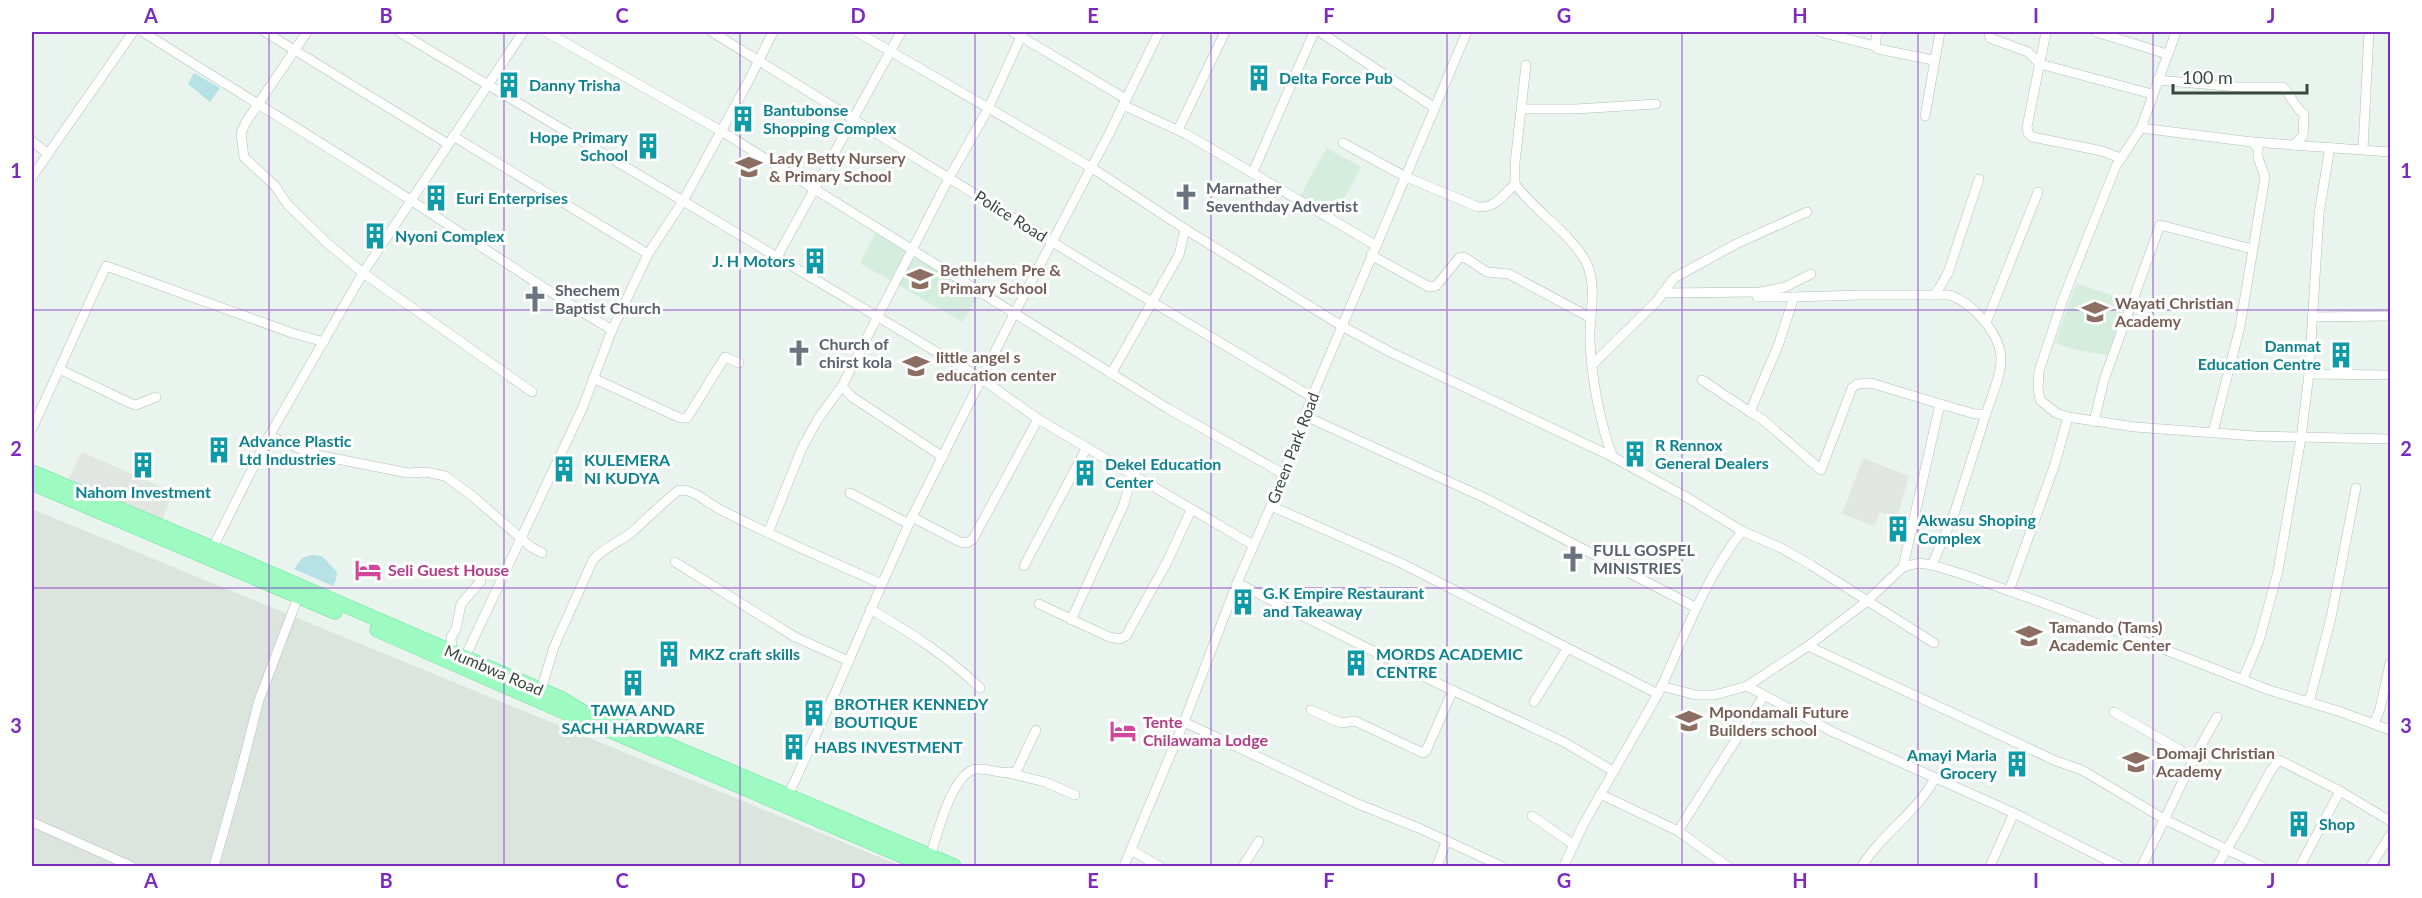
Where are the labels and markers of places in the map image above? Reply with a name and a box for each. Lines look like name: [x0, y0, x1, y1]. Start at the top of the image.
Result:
building icon: Delta Force Pub: [1244, 63, 1274, 93]
place label: Delta Force Pub: [1279, 68, 1393, 87]
building icon: Danny Trisha: [494, 70, 524, 100]
place label: Danny Trisha: [529, 75, 621, 94]
place label: Bantubonse Shopping Complex: [763, 100, 897, 137]
building icon: Bantubonse Shopping Complex: [728, 104, 758, 134]
place label: Hope Primary School: [529, 127, 629, 164]
building icon: Hope Primary School: [633, 131, 663, 161]
place label: Lady Betty Nursery & Primary School: [769, 148, 906, 185]
school or university icon: Lady Betty Nursery & Primary School: [734, 152, 764, 182]
place label: Marnather Seventhday Advertist: [1206, 178, 1358, 215]
church icon: Marnather Seventhday Advertist: [1171, 182, 1201, 212]
building icon: Euri Enterprises: [421, 183, 451, 213]
place label: Euri Enterprises: [456, 188, 568, 207]
building icon: Nyoni Complex: [360, 221, 390, 251]
place label: Nyoni Complex: [395, 226, 505, 245]
building icon: J. H Motors: [800, 246, 830, 276]
place label: J. H Motors: [712, 251, 795, 270]
place label: Bethlehem Pre & Primary School: [940, 260, 1061, 297]
school or university icon: Bethlehem Pre & Primary School: [905, 264, 935, 294]
place label: Shechem Baptist Church: [555, 280, 661, 317]
church icon: Shechem Baptist Church: [520, 284, 550, 314]
place label: Wayati Christian Academy: [2114, 293, 2233, 330]
school or university icon: Wayati Christian Academy: [2080, 297, 2110, 327]
place label: Church of chirst kola: [819, 334, 892, 371]
place label: Danmat Education Centre: [2198, 336, 2321, 373]
church icon: Church of chirst kola: [784, 338, 814, 368]
building icon: Danmat Education Centre: [2326, 340, 2356, 370]
place label: little angel s education center: [936, 347, 1056, 384]
school or university icon: little angel s education center: [901, 351, 931, 381]
place label: Advance Plastic Ltd Industries: [238, 431, 352, 468]
building icon: Advance Plastic Ltd Industries: [204, 435, 234, 465]
place label: R Rennox General Dealers: [1655, 435, 1769, 472]
building icon: R Rennox General Dealers: [1620, 439, 1650, 469]
building icon: Nahom Investment: [128, 450, 158, 480]
place label: KULEMERA NI KUDYA: [584, 450, 671, 487]
building icon: KULEMERA NI KUDYA: [549, 454, 579, 484]
place label: Dekel Education Center: [1105, 454, 1221, 491]
building icon: Dekel Education Center: [1070, 458, 1100, 488]
place label: Nahom Investment: [75, 482, 211, 501]
place label: Akwasu Shoping Complex: [1917, 510, 2037, 547]
building icon: Akwasu Shoping Complex: [1883, 514, 1913, 544]
place label: FULL GOSPEL MINISTRIES: [1593, 540, 1695, 577]
church icon: FULL GOSPEL MINISTRIES: [1558, 544, 1588, 574]
hotel icon: Seli Guest House: [353, 555, 383, 585]
place label: Seli Guest House: [388, 560, 509, 579]
place label: G.K Empire Restaurant and Takeaway: [1263, 583, 1424, 620]
building icon: G.K Empire Restaurant and Takeaway: [1228, 587, 1258, 617]
place label: Tamando (Tams) Academic Center: [2048, 617, 2171, 654]
school or university icon: Tamando (Tams) Academic Center: [2014, 621, 2044, 651]
building icon: MKZ craft skills: [654, 639, 684, 669]
place label: MKZ craft skills: [689, 644, 800, 663]
place label: MORDS ACADEMIC CENTRE: [1376, 644, 1523, 681]
building icon: MORDS ACADEMIC CENTRE: [1341, 648, 1371, 678]
building icon: TAWA AND SACHI HARDWARE: [618, 668, 648, 698]
place label: BROTHER KENNEDY BOUTIQUE: [834, 694, 989, 731]
building icon: BROTHER KENNEDY BOUTIQUE: [799, 698, 829, 728]
place label: TAWA AND SACHI HARDWARE: [561, 700, 705, 737]
place label: Mpondamali Future Builders school: [1709, 702, 1849, 739]
school or university icon: Mpondamali Future Builders school: [1674, 706, 1704, 736]
place label: Tente Chilawama Lodge: [1143, 712, 1268, 749]
hotel icon: Tente Chilawama Lodge: [1108, 716, 1138, 746]
building icon: HABS INVESTMENT: [779, 732, 809, 762]
place label: HABS INVESTMENT: [814, 737, 963, 756]
place label: Domaji Christian Academy: [2155, 743, 2275, 780]
place label: Amayi Maria Grocery: [1906, 745, 1998, 782]
school or university icon: Domaji Christian Academy: [2121, 747, 2151, 777]
building icon: Amayi Maria Grocery: [2002, 749, 2032, 779]
building icon: Shop: [2284, 809, 2314, 839]
place label: Shop: [2319, 814, 2355, 833]

